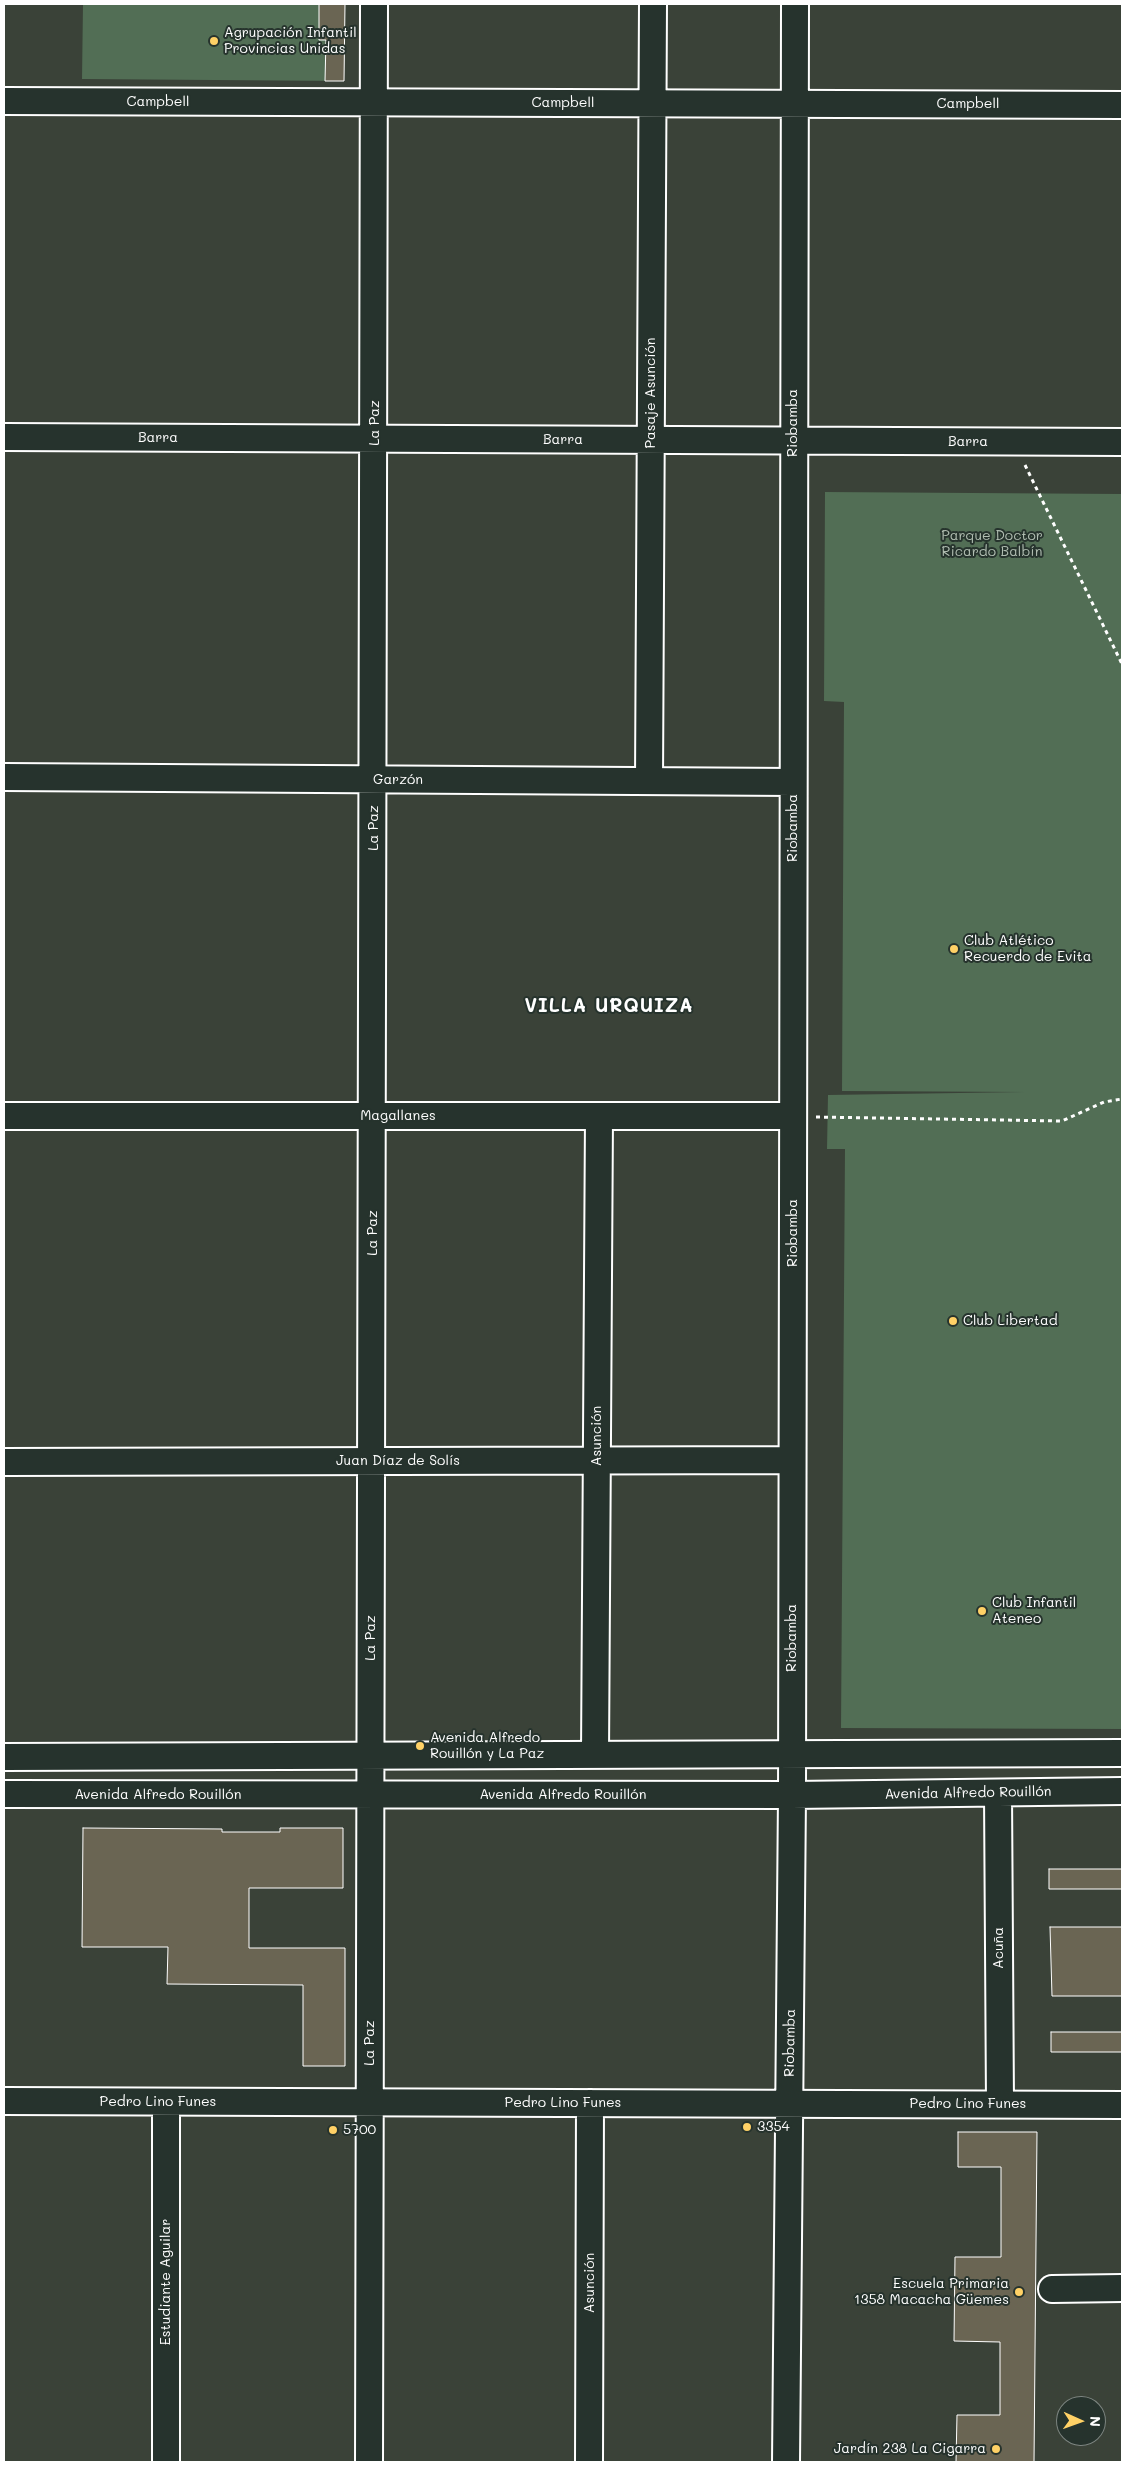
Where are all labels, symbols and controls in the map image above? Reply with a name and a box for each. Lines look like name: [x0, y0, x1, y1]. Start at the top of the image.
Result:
place label: Agrupación Infantil Provincias Unidas: [224, 25, 357, 58]
marker: Agrupación Infantil Provincias Unidas: [208, 35, 220, 47]
street label: Campbell: [126, 94, 190, 110]
street label: Campbell: [531, 95, 595, 111]
street label: Campbell: [936, 96, 1000, 112]
street label: Pasaje Asunción: [643, 337, 659, 449]
street label: Riobamba: [785, 389, 801, 457]
street label: La Paz: [367, 400, 383, 446]
street label: Barra: [138, 430, 178, 446]
street label: Barra: [543, 432, 583, 448]
street label: Barra: [948, 434, 988, 450]
park label: Parque Doctor Ricardo Balbín: [941, 528, 1043, 560]
street label: Garzón: [373, 772, 423, 788]
street label: Riobamba: [785, 794, 801, 862]
street label: La Paz: [366, 805, 382, 851]
place label: Club Atlético Recuerdo de Evita: [964, 933, 1091, 966]
marker: Club Atlético Recuerdo de Evita: [948, 943, 960, 955]
district label: VILLA URQUIZA: [523, 995, 695, 1017]
street label: Magallanes: [360, 1108, 436, 1124]
street label: Riobamba: [785, 1199, 801, 1267]
street label: La Paz: [365, 1210, 381, 1256]
place label: Club Libertad: [963, 1313, 1058, 1329]
marker: Club Libertad: [947, 1315, 959, 1327]
street label: Asunción: [589, 1406, 605, 1466]
street label: Juan Díaz de Solís: [336, 1453, 460, 1469]
place label: Club Infantil Ateneo: [992, 1595, 1076, 1628]
street label: Riobamba: [784, 1604, 800, 1672]
marker: Club Infantil Ateneo: [976, 1605, 988, 1617]
street label: La Paz: [363, 1615, 379, 1661]
place label: Avenida Alfredo Rouillón y La Paz: [430, 1730, 544, 1762]
marker: Avenida Alfredo Rouillón y La Paz: [414, 1740, 426, 1752]
street label: Avenida Alfredo Rouillón: [884, 1783, 1052, 1803]
street label: Avenida Alfredo Rouillón: [75, 1787, 241, 1803]
street label: Avenida Alfredo Rouillón: [480, 1787, 646, 1803]
street label: Acuña: [991, 1927, 1007, 1969]
street label: Riobamba: [781, 2009, 799, 2077]
street label: La Paz: [362, 2020, 378, 2066]
street label: Pedro Lino Funes: [100, 2094, 216, 2110]
street label: Pedro Lino Funes: [505, 2095, 621, 2111]
street label: Pedro Lino Funes: [910, 2096, 1026, 2112]
place label: 3354: [757, 2119, 790, 2135]
marker: 3354: [741, 2121, 753, 2133]
place label: 5700: [343, 2122, 376, 2138]
marker: 5700: [327, 2124, 339, 2136]
street label: Estudiante Aguilar: [158, 2219, 174, 2345]
street label: Asunción: [582, 2253, 598, 2313]
place label: Escuela Primaria 1358 Macacha Güemes: [854, 2276, 1009, 2308]
marker: Escuela Primaria 1358 Macacha Güemes: [1013, 2286, 1025, 2298]
north arrow: [1056, 2396, 1106, 2446]
text: N: [1086, 2416, 1105, 2427]
place label: Jardín 238 La Cigarra: [834, 2441, 986, 2457]
marker: Jardín 238 La Cigarra: [990, 2443, 1002, 2455]

